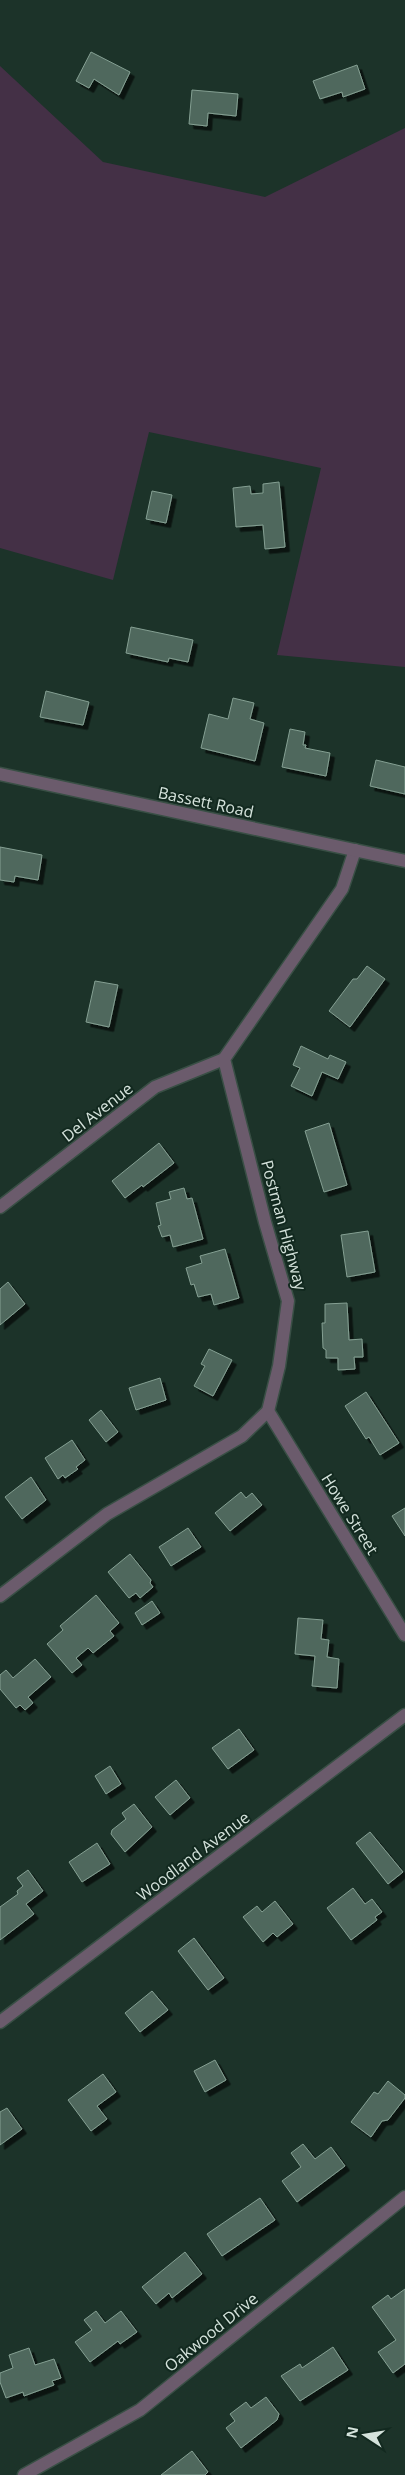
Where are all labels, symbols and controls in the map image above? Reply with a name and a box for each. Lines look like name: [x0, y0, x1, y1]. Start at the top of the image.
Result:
street label: Bassett Road: [156, 781, 256, 823]
street label: Del Avenue: [57, 1077, 137, 1147]
street label: Postman Highway: [256, 1157, 312, 1293]
street label: Howe Street: [316, 1469, 384, 1559]
street label: Woodland Avenue: [132, 1806, 254, 1906]
street label: Oakwood Drive: [160, 2287, 262, 2377]
north arrow: [340, 2410, 390, 2460]
text: N: [341, 2425, 362, 2440]

